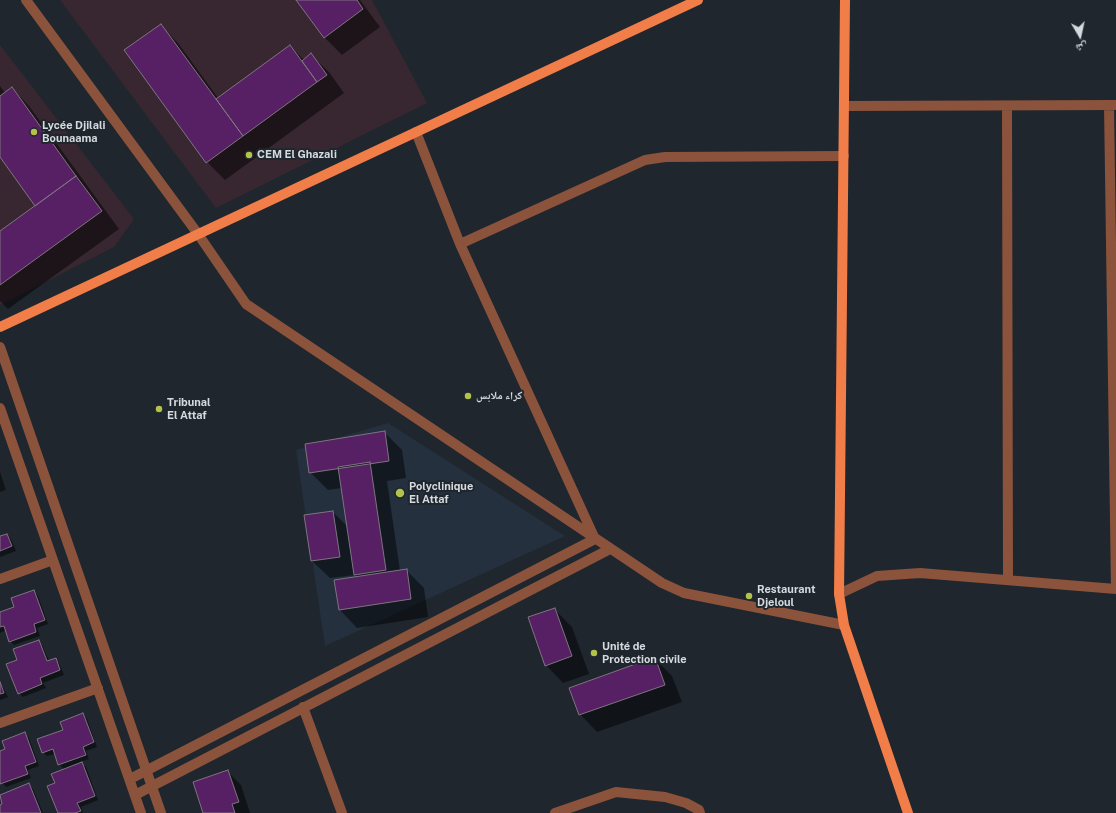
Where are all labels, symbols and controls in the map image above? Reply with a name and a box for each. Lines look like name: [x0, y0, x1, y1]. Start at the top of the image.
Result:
north arrow: [1060, 16, 1100, 56]
text: ش: [1075, 41, 1089, 55]
place label: Lycée Djilali Bounaama: [42, 119, 105, 145]
marker: Lycée Djilali Bounaama: [29, 127, 39, 137]
place label: CEM El Ghazali: [257, 148, 337, 162]
marker: CEM El Ghazali: [244, 150, 254, 160]
place label: كراء ملابس: [476, 389, 522, 403]
marker: كراء ملابس: [463, 391, 473, 401]
place label: Tribunal El Attaf: [167, 396, 211, 422]
marker: Tribunal El Attaf: [154, 404, 164, 414]
place label: Polyclinique El Attaf: [409, 480, 473, 506]
marker: Polyclinique El Attaf: [394, 487, 406, 499]
place label: Restaurant Djeloul: [757, 583, 815, 609]
marker: Restaurant Djeloul: [744, 591, 754, 601]
place label: Unité de Protection civile: [602, 640, 687, 666]
marker: Unité de Protection civile: [589, 648, 599, 658]

